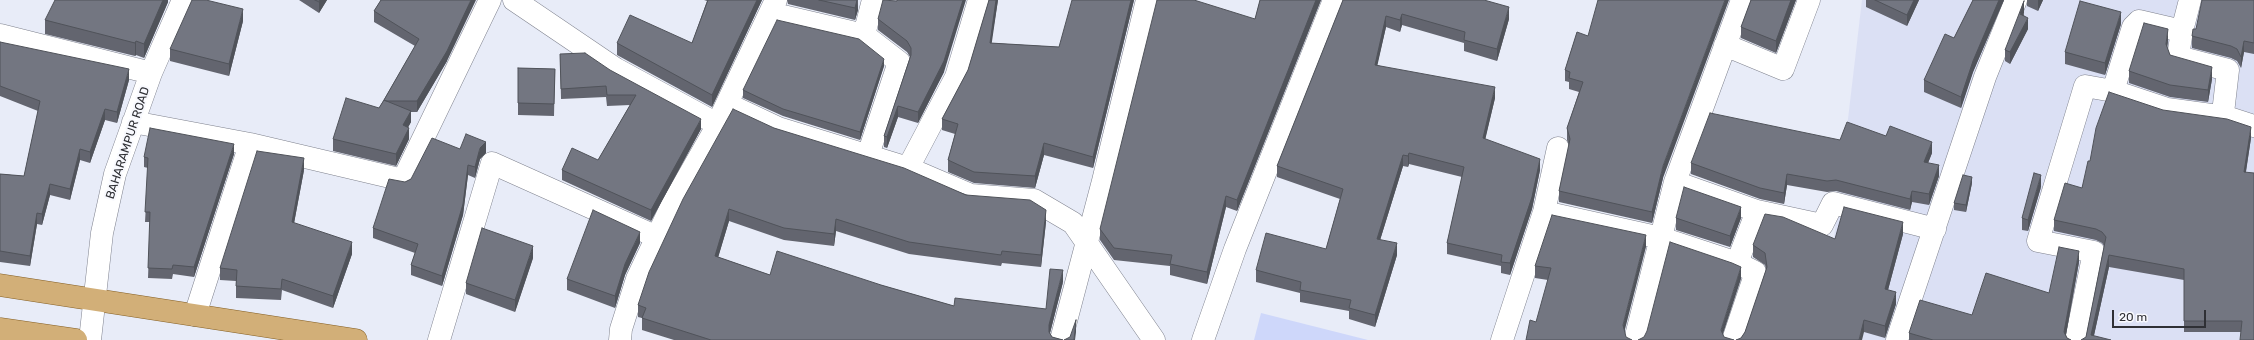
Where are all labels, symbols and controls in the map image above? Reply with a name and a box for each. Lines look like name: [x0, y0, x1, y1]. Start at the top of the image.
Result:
street label: BAHARAMPUR ROAD: [103, 85, 153, 201]
scale bar: [2114, 302, 2208, 328]
text: 20 m: [2119, 310, 2147, 324]

